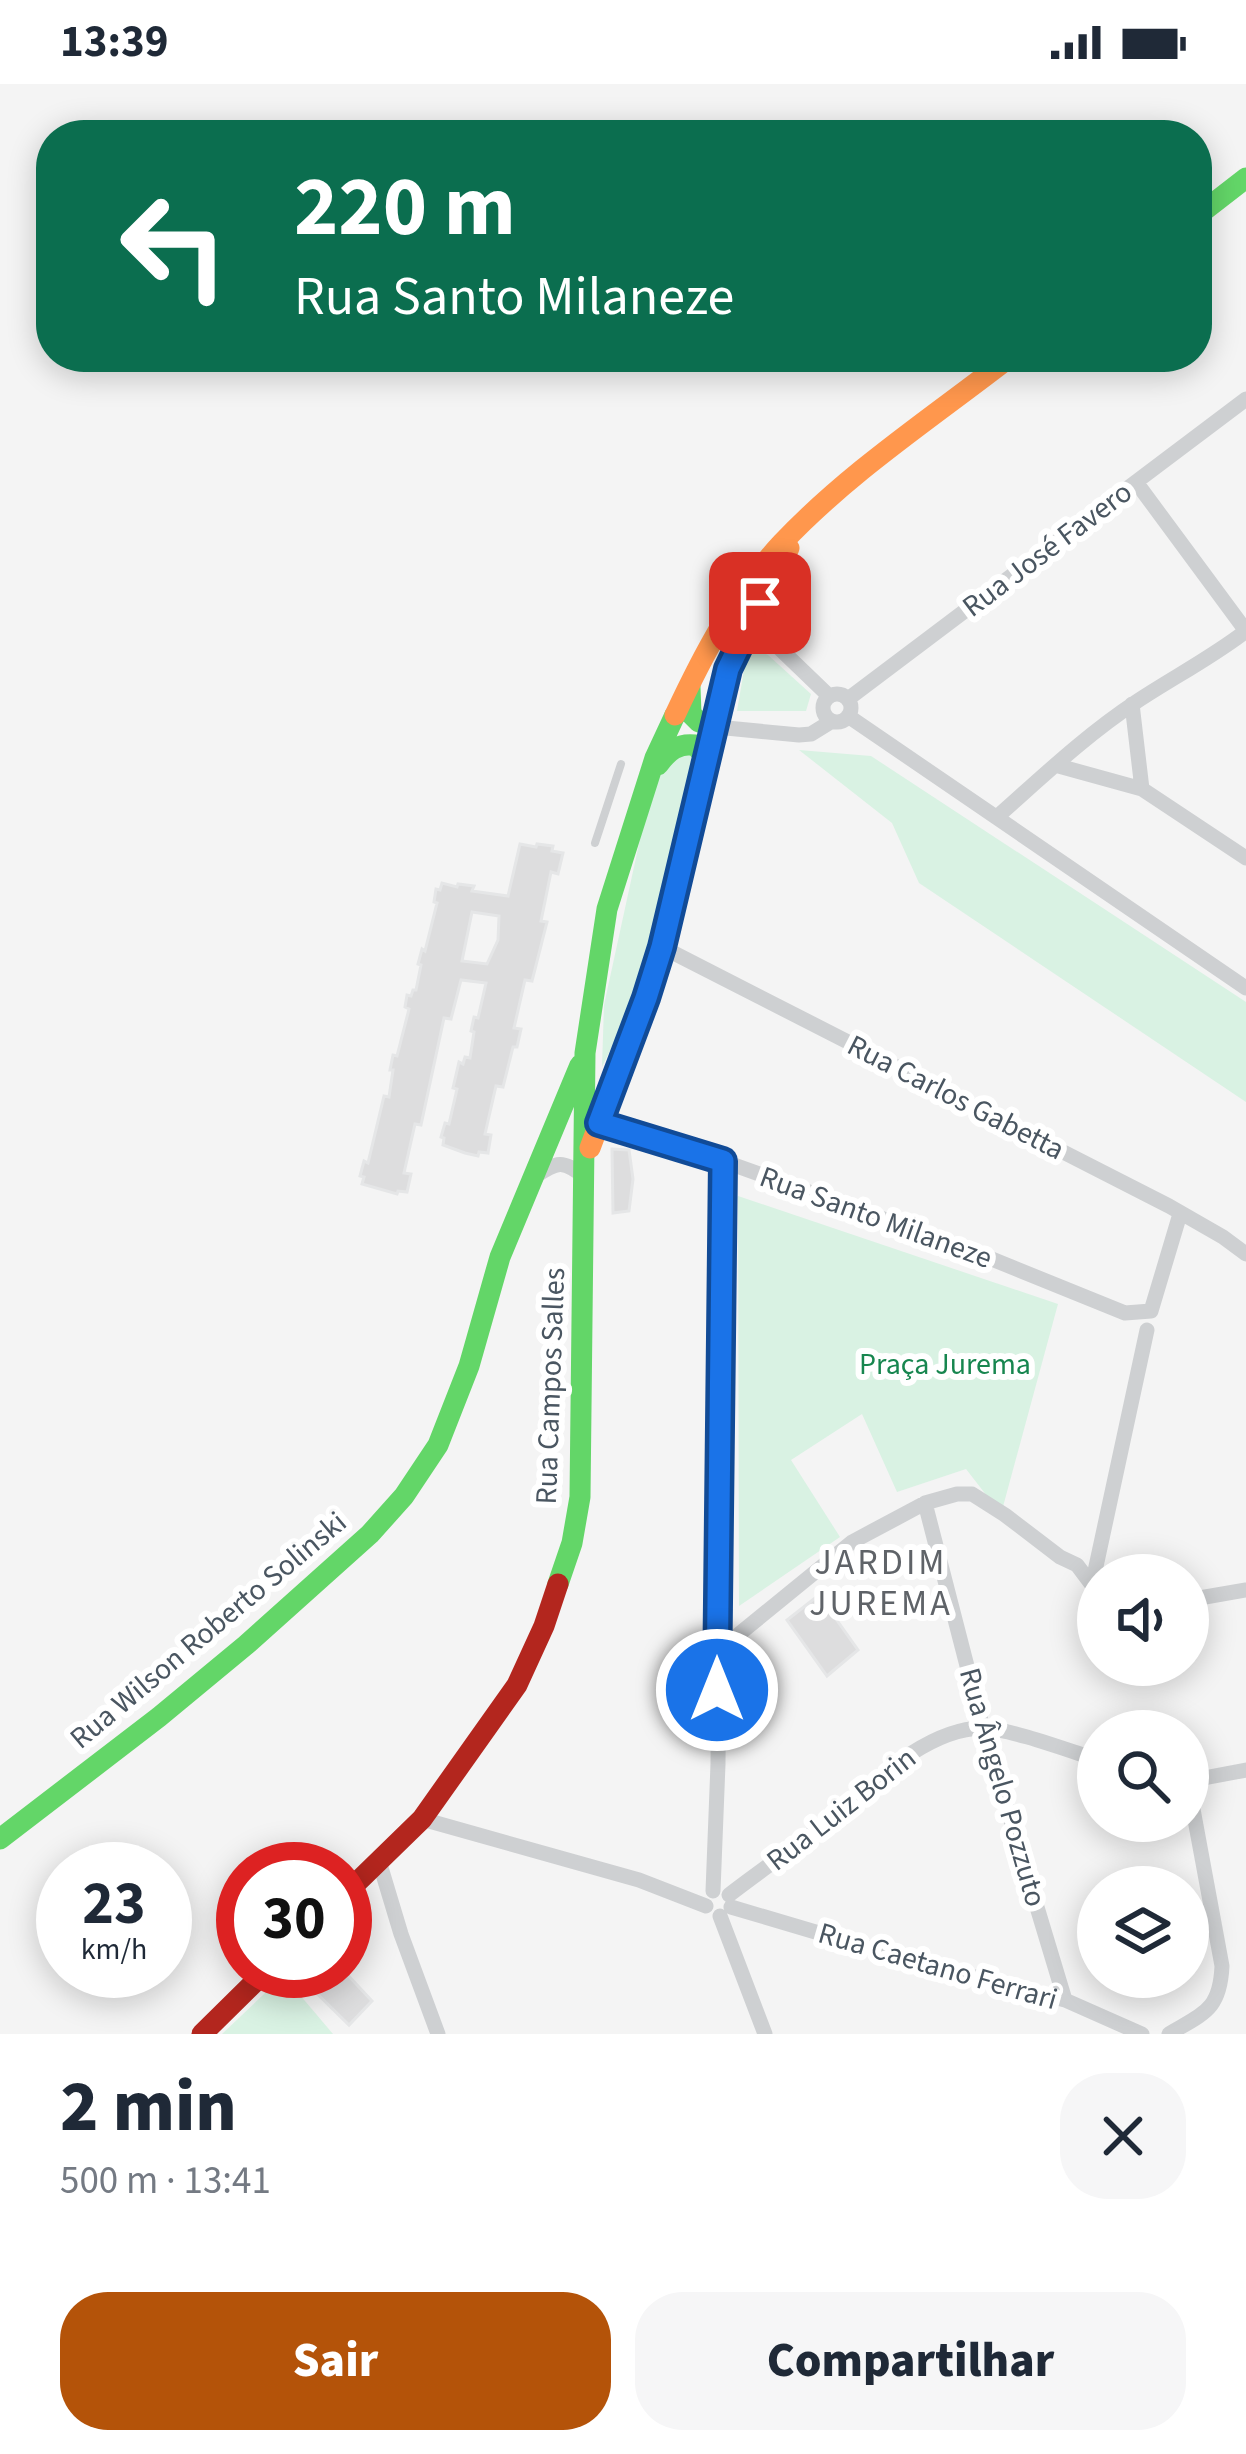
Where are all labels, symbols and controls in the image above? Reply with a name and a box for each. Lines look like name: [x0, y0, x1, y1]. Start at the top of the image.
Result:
text: 13:39: [60, 10, 169, 74]
text: 220 m: [294, 148, 516, 268]
icon: left: [96, 168, 252, 324]
text: Rua Santo Milaneze: [294, 259, 734, 336]
street label: Rua José Favero: [953, 471, 1141, 628]
pin: [709, 552, 811, 654]
icon: arrive: [727, 570, 793, 636]
street label: Rua Carlos Gabetta: [840, 1024, 1072, 1171]
street label: Rua Santo Milaneze: [754, 1155, 998, 1280]
street label: Rua Campos Salles: [525, 1267, 576, 1505]
park label: Praça Jurema: [859, 1343, 1031, 1386]
street label: Rua Wilson Roberto Solinski: [61, 1501, 356, 1759]
district label: JARDIM JUREMA: [809, 1537, 953, 1629]
map controls: [1077, 1554, 1209, 1998]
button: sound: [1077, 1554, 1209, 1686]
position arrow: [654, 1627, 780, 1753]
street label: Rua Ângelo Pozzuto: [948, 1663, 1057, 1912]
button: search: [1077, 1710, 1209, 1842]
street label: Rua Luiz Borin: [757, 1737, 925, 1882]
speed limit sign: 30: [216, 1842, 372, 1998]
text: 23: [82, 1862, 146, 1947]
button: layers: [1077, 1866, 1209, 1998]
street label: Rua Caetano Ferrari: [813, 1912, 1062, 2021]
text: km/h: [81, 1928, 147, 1971]
text: 2 min: [60, 2056, 237, 2159]
button: close: [1060, 2073, 1186, 2199]
text: 500 m · 13:41: [60, 2153, 271, 2209]
button: Sair: [60, 2292, 611, 2430]
button: Compartilhar: [635, 2292, 1186, 2430]

